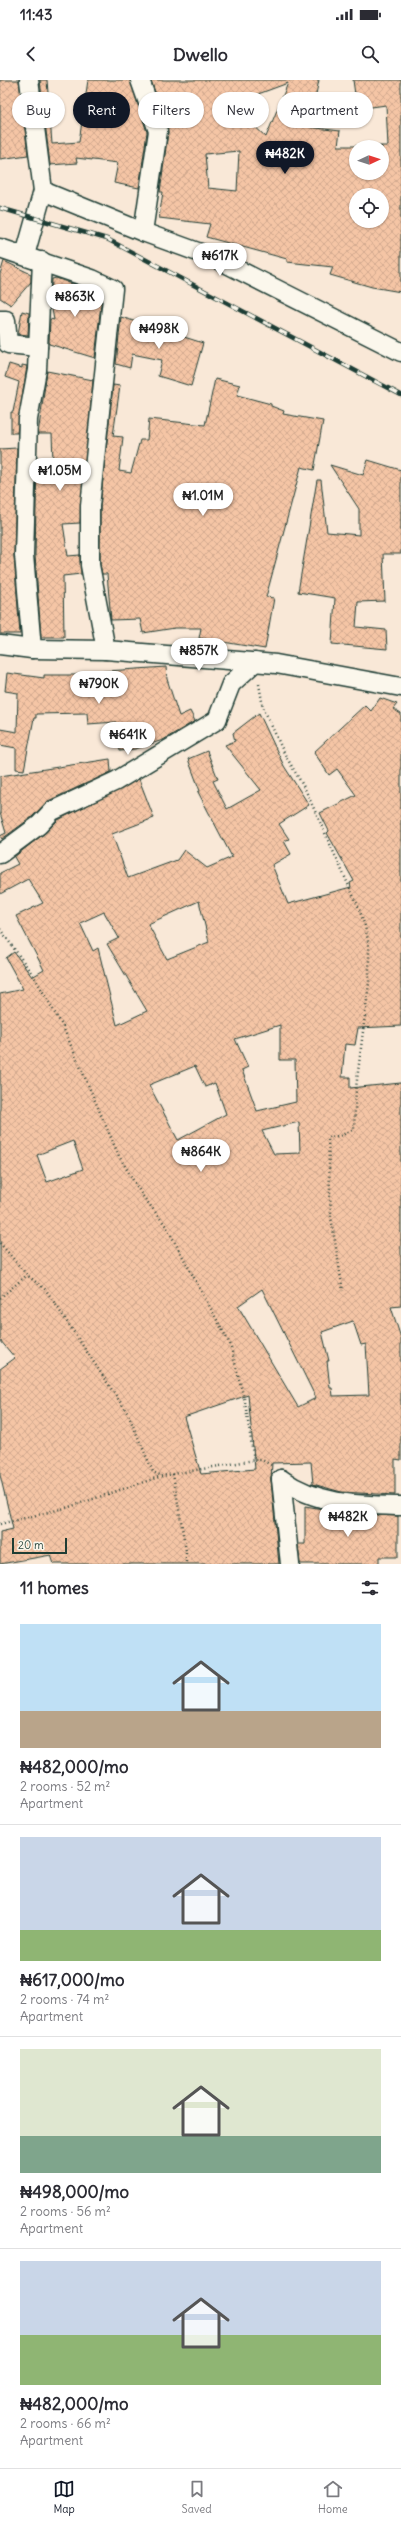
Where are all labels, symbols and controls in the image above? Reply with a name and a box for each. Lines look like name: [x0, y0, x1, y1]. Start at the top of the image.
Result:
text: 11:43: [20, 5, 53, 24]
icon: back: [20, 43, 42, 65]
text: Dwello: [173, 43, 228, 66]
icon: search: [359, 43, 381, 65]
chip: Buy: [12, 92, 65, 128]
chip: Rent: [73, 92, 130, 128]
chip: Filters: [138, 92, 204, 128]
chip: New: [212, 92, 269, 128]
chip: Apartment: [277, 92, 373, 128]
north arrow: [349, 140, 389, 180]
map controls: [349, 140, 389, 228]
pin: ₦482K: [257, 141, 313, 175]
text: ₦482K: [265, 145, 305, 162]
button: locate: [349, 188, 389, 228]
pin: ₦617K: [192, 243, 248, 277]
text: ₦617K: [202, 247, 238, 264]
pin: ₦863K: [47, 284, 103, 318]
text: ₦863K: [55, 288, 95, 305]
pin: ₦498K: [131, 316, 187, 350]
text: ₦498K: [139, 320, 179, 337]
pin: ₦1.05M: [27, 458, 93, 492]
text: ₦1.05M: [38, 462, 82, 479]
pin: ₦1.01M: [170, 483, 236, 517]
text: ₦1.01M: [182, 487, 224, 504]
pin: ₦857K: [171, 638, 227, 672]
text: ₦857K: [180, 642, 218, 659]
pin: ₦790K: [71, 671, 127, 705]
text: ₦790K: [79, 675, 119, 692]
pin: ₦641K: [100, 722, 156, 756]
text: ₦641K: [109, 726, 147, 743]
pin: ₦864K: [173, 1139, 229, 1173]
text: ₦864K: [181, 1143, 221, 1160]
pin: ₦482K: [320, 1504, 376, 1538]
text: ₦482K: [328, 1508, 368, 1525]
scale bar: [12, 1536, 67, 1555]
text: 20 m: [18, 1538, 44, 1552]
text: 11 homes: [20, 1577, 89, 1599]
icon: filters: [359, 1577, 381, 1599]
icon: home: [165, 1650, 237, 1722]
text: ₦482,000/mo: [20, 1756, 129, 1778]
text: 2 rooms · 52 m²: [20, 1778, 110, 1795]
text: Apartment: [20, 1795, 83, 1812]
icon: home: [165, 1863, 237, 1935]
text: ₦617,000/mo: [20, 1969, 125, 1991]
text: 2 rooms · 74 m²: [20, 1991, 109, 2008]
text: Apartment: [20, 2008, 83, 2025]
icon: home: [165, 2075, 237, 2147]
text: ₦498,000/mo: [20, 2181, 129, 2203]
text: 2 rooms · 56 m²: [20, 2203, 111, 2220]
text: Apartment: [20, 2220, 83, 2237]
icon: home: [165, 2287, 237, 2359]
text: ₦482,000/mo: [20, 2393, 129, 2415]
text: 2 rooms · 66 m²: [20, 2415, 111, 2432]
text: Apartment: [20, 2432, 83, 2449]
tab: Map: [53, 2478, 75, 2516]
tab: Saved: [182, 2478, 212, 2516]
tab: Home: [318, 2478, 348, 2516]

